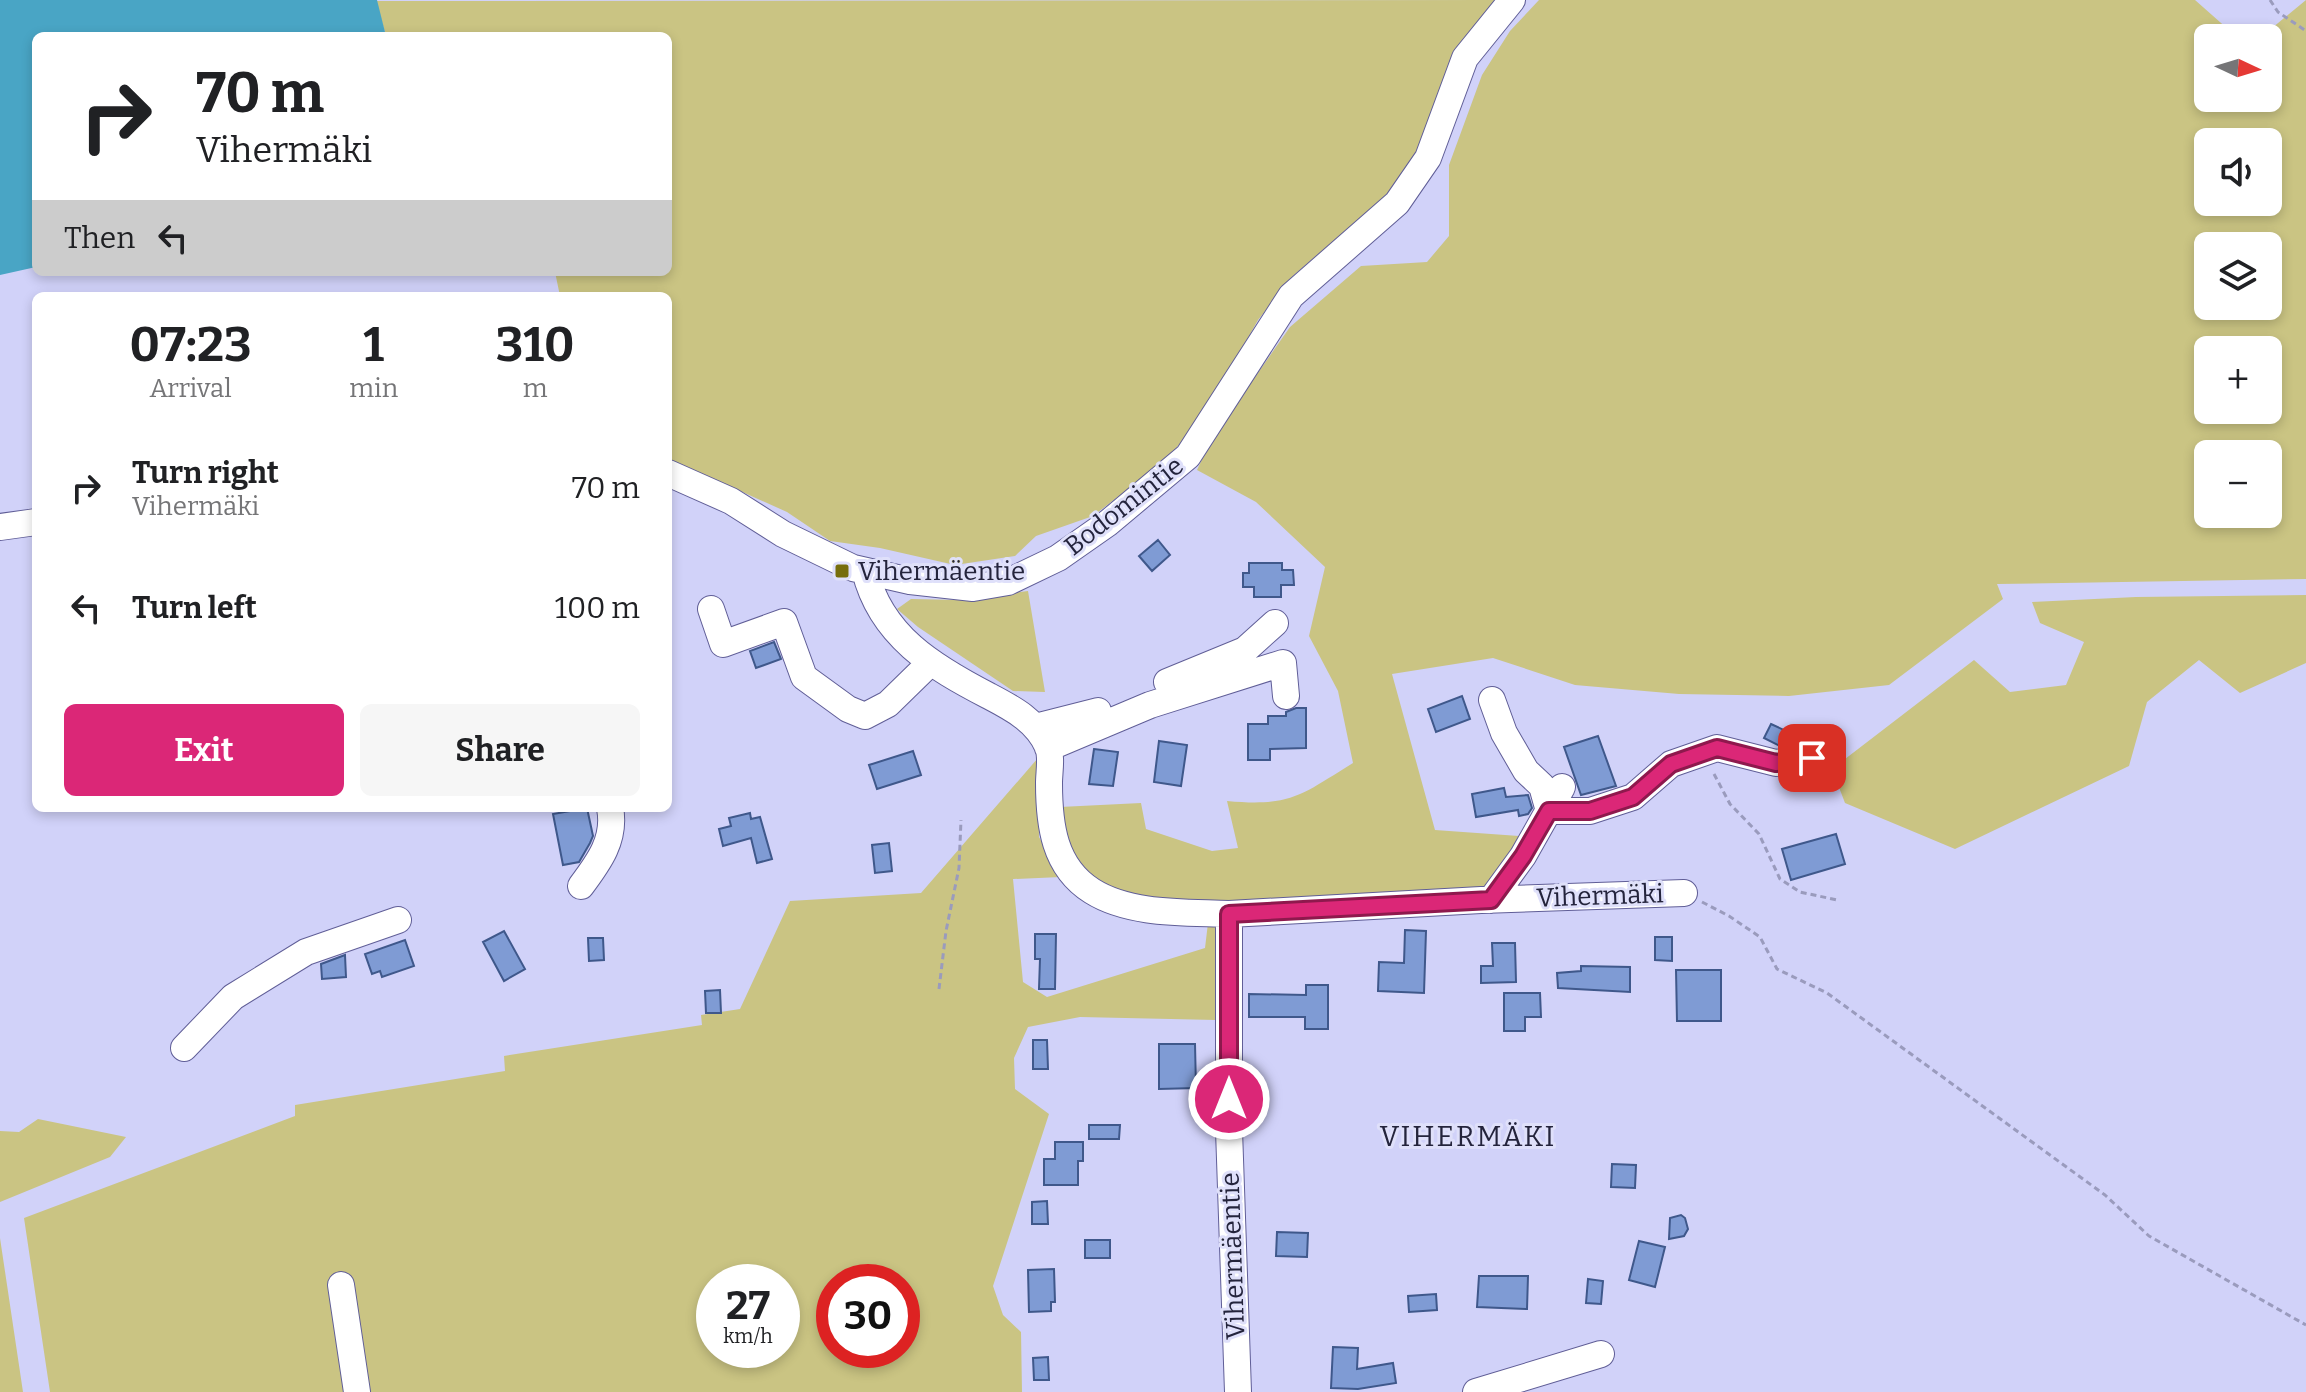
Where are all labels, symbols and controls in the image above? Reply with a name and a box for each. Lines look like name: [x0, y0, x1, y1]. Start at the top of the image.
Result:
north arrow: [2194, 24, 2282, 112]
map controls: [2194, 24, 2282, 528]
text: 70 m: [196, 60, 324, 127]
icon: right: [64, 64, 168, 168]
text: Vihermäki: [196, 128, 372, 172]
button: sound: [2194, 128, 2282, 216]
icon: left: [151, 216, 195, 260]
text: Then: [64, 220, 135, 256]
button: layers: [2194, 232, 2282, 320]
text: 07:23: [129, 316, 252, 374]
text: 1: [363, 316, 384, 374]
text: 310: [496, 316, 575, 374]
button: +: [2194, 336, 2282, 424]
text: Arrival: [149, 373, 232, 404]
text: min: [349, 373, 398, 404]
text: m: [523, 373, 547, 404]
button: −: [2194, 440, 2282, 528]
street label: Bodomintie: [1058, 450, 1190, 562]
text: Turn right: [132, 455, 279, 491]
icon: right: [64, 466, 108, 510]
text: 70 m: [572, 470, 640, 506]
text: Vihermäki: [132, 491, 259, 522]
place label: Vihermäentie: [858, 556, 1025, 587]
marker: Vihermäentie: [833, 562, 851, 580]
icon: left: [64, 586, 108, 630]
text: Turn left: [132, 590, 257, 626]
text: 100 m: [555, 590, 640, 626]
button: Exit: [64, 704, 344, 796]
button: Share: [360, 704, 640, 796]
pin: [1778, 724, 1846, 792]
icon: arrive: [1790, 736, 1834, 780]
street label: Vihermäki: [1536, 878, 1664, 914]
position arrow: [1187, 1057, 1271, 1141]
district label: VIHERMÄKI: [1380, 1120, 1556, 1153]
street label: Vihermäentie: [1215, 1172, 1251, 1340]
speed limit sign: 30: [816, 1264, 920, 1368]
text: 27: [726, 1282, 770, 1330]
text: km/h: [723, 1324, 773, 1348]

